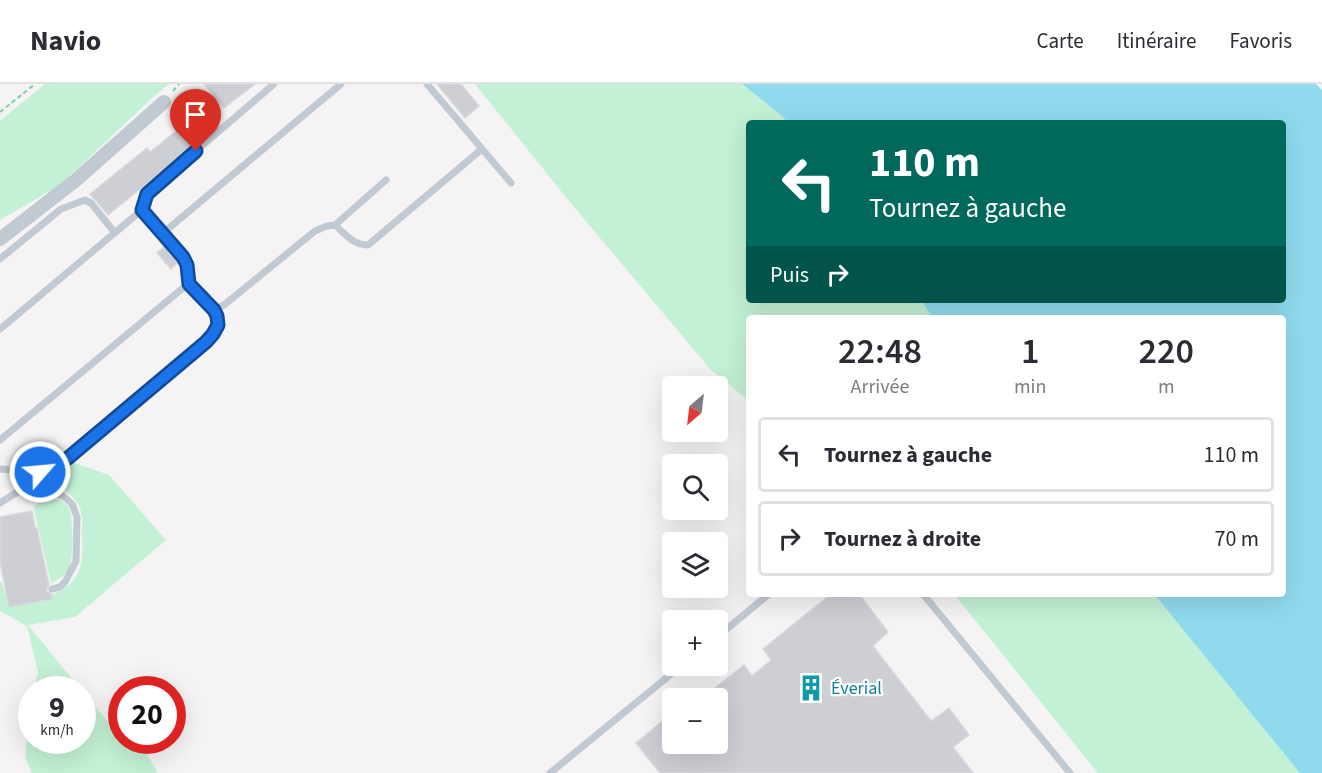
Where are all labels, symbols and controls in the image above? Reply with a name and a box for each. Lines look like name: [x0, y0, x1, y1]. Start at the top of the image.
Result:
text: Navio: [30, 21, 101, 61]
text: Carte: [1037, 26, 1084, 56]
text: Itinéraire: [1117, 26, 1196, 56]
text: Favoris: [1229, 26, 1292, 56]
pin: [170, 89, 221, 151]
icon: arrive: [179, 98, 212, 131]
text: 110 m: [869, 133, 980, 193]
icon: left: [770, 144, 848, 222]
text: Tournez à gauche: [869, 189, 1066, 228]
icon: right: [821, 258, 854, 291]
text: Puis: [770, 259, 809, 291]
text: 22:48: [838, 326, 922, 377]
text: 1: [1021, 326, 1039, 377]
text: 220: [1138, 326, 1194, 377]
text: Arrivée: [851, 373, 909, 401]
text: min: [1014, 373, 1046, 401]
text: m: [1158, 373, 1174, 401]
north arrow: [662, 376, 728, 442]
map controls: [662, 376, 728, 754]
icon: left: [773, 438, 806, 471]
text: Tournez à gauche: [824, 439, 992, 471]
text: 110 m: [1204, 439, 1259, 471]
position arrow: [8, 440, 72, 504]
button: search: [662, 454, 728, 520]
icon: right: [773, 522, 806, 555]
text: Tournez à droite: [824, 523, 981, 555]
text: 70 m: [1214, 523, 1259, 555]
button: layers: [662, 532, 728, 598]
button: +: [662, 610, 728, 676]
building icon: Éverial: [796, 673, 826, 703]
speed limit sign: 20: [108, 676, 186, 754]
place label: Éverial: [831, 676, 882, 701]
text: 9: [49, 686, 65, 729]
button: −: [662, 688, 728, 754]
text: km/h: [40, 720, 74, 741]

